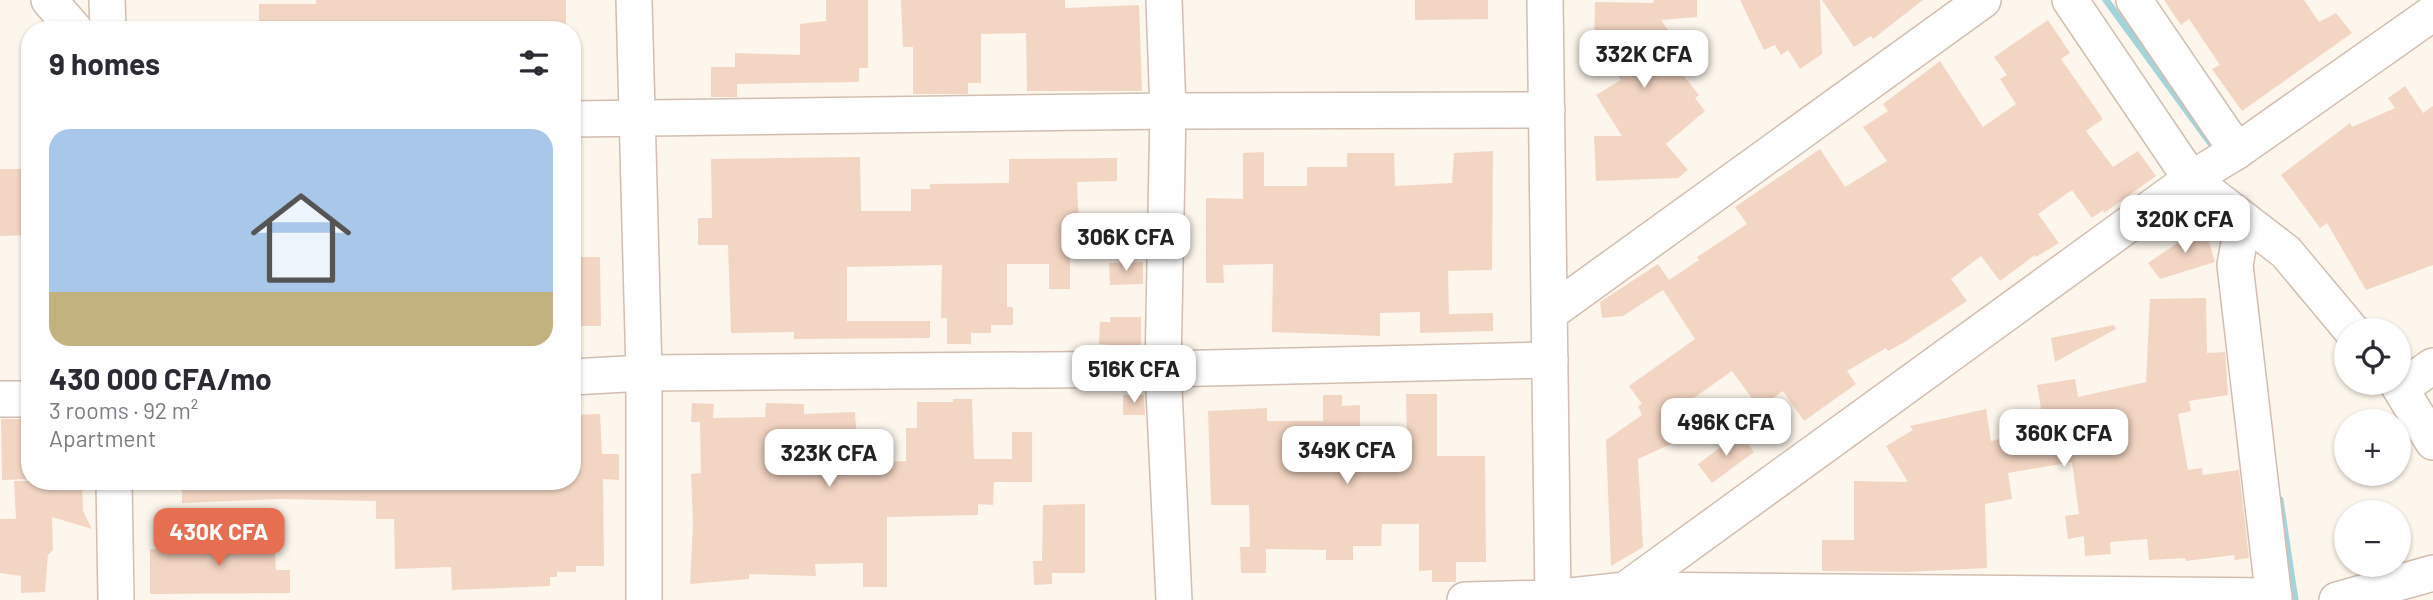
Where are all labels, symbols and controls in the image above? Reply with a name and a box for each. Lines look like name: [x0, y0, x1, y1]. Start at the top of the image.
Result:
pin: 332K CFA: [1572, 31, 1716, 90]
text: 332K CFA: [1595, 39, 1693, 67]
icon: filters: [515, 44, 553, 82]
text: 9 homes: [49, 45, 160, 81]
icon: home: [238, 175, 364, 301]
pin: 320K CFA: [2113, 196, 2257, 255]
text: 320K CFA: [2136, 204, 2234, 232]
pin: 306K CFA: [1054, 214, 1198, 273]
text: 306K CFA: [1077, 222, 1175, 250]
map controls: [2334, 318, 2411, 577]
button: locate: [2334, 318, 2411, 395]
pin: 516K CFA: [1062, 346, 1206, 405]
text: 516K CFA: [1088, 354, 1180, 382]
text: 430 000 CFA/mo: [49, 360, 272, 396]
text: 3 rooms · 92 m²: [49, 396, 198, 424]
pin: 496K CFA: [1654, 398, 1798, 458]
text: 496K CFA: [1677, 407, 1775, 435]
button: +: [2334, 409, 2411, 486]
pin: 360K CFA: [1992, 410, 2136, 469]
text: 360K CFA: [2015, 418, 2113, 446]
text: Apartment: [49, 424, 156, 452]
pin: 349K CFA: [1275, 426, 1419, 486]
pin: 323K CFA: [757, 430, 901, 489]
text: 349K CFA: [1298, 435, 1396, 463]
text: 323K CFA: [781, 438, 877, 466]
button: −: [2334, 500, 2411, 577]
pin: 430K CFA: [147, 508, 291, 568]
text: 430K CFA: [170, 517, 268, 545]

